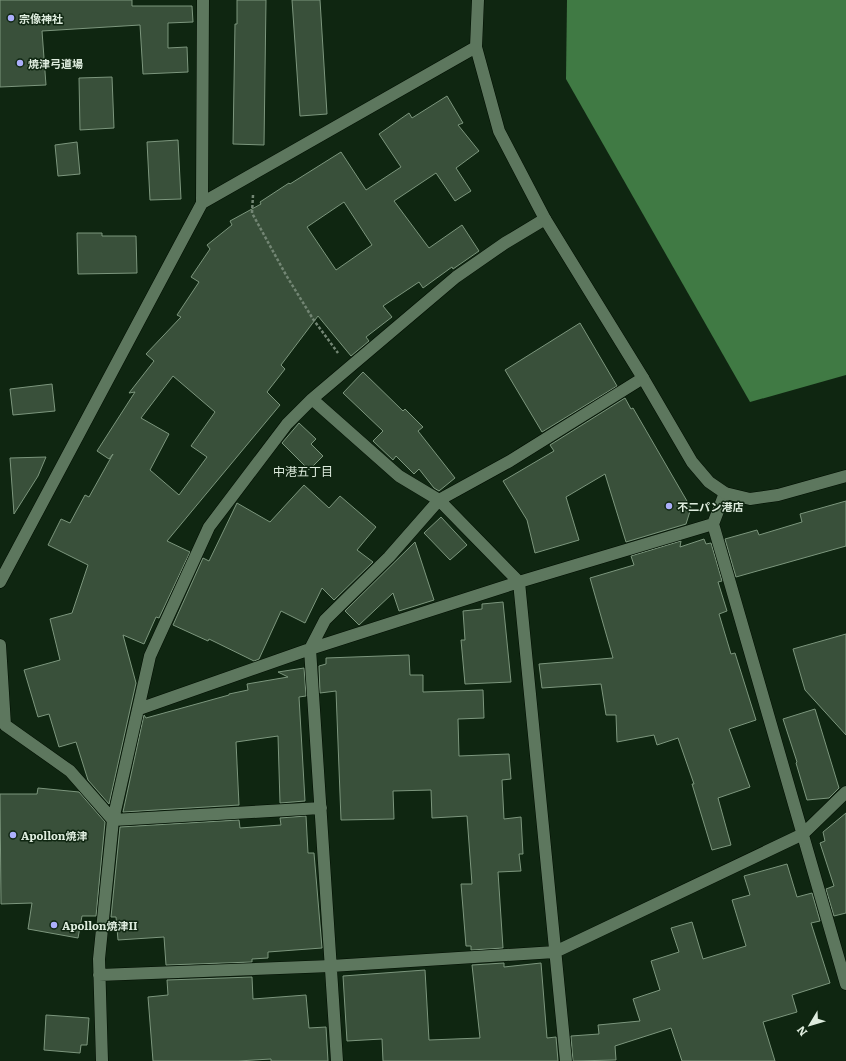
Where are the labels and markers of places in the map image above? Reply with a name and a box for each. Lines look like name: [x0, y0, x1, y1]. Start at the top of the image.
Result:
place label: 宗像神社: [19, 10, 63, 26]
marker: 宗像神社: [6, 13, 16, 23]
place label: 焼津弓道場: [28, 55, 83, 71]
marker: 焼津弓道場: [15, 58, 25, 68]
place label: 不二パン港店: [677, 498, 744, 514]
marker: 不二パン港店: [664, 501, 674, 511]
place label: Apollon焼津: [21, 827, 88, 843]
marker: Apollon焼津: [8, 830, 18, 840]
place label: Apollon焼津II: [62, 917, 138, 933]
marker: Apollon焼津II: [49, 920, 59, 930]

